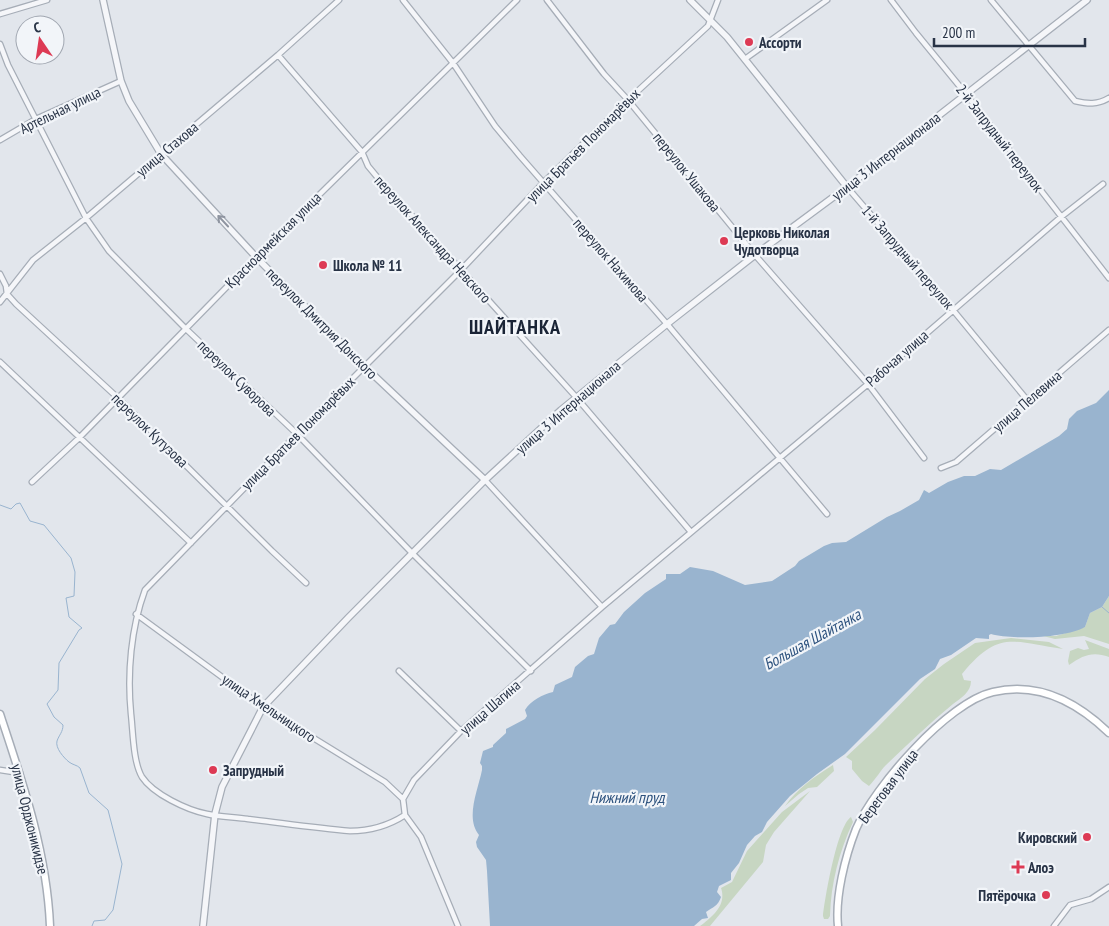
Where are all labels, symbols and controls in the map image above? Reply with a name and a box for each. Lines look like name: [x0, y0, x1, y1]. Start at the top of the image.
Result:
north arrow: [15, 15, 65, 65]
scale bar: [934, 15, 1085, 47]
text: С: [32, 18, 43, 37]
text: 200 m: [942, 23, 975, 42]
place label: Ассорти: [758, 33, 802, 52]
marker: Ассорти: [743, 36, 755, 48]
street label: 2-й Запрудный переулок: [952, 80, 1048, 196]
street label: Артельная улица: [16, 82, 104, 138]
street label: улица Братьев Пономарёвых: [522, 84, 644, 206]
street label: улица 3 Интернационала: [828, 108, 944, 204]
street label: улица Стахова: [132, 118, 202, 180]
street label: переулок Ушакова: [649, 128, 725, 216]
street label: переулок Александра Невского: [371, 171, 495, 307]
street label: Красноармейская улица: [221, 188, 325, 292]
street label: 1-й Запрудный переулок: [858, 201, 958, 313]
one-way arrow: [217, 214, 229, 227]
street label: переулок Нахимова: [569, 214, 653, 306]
place label: Церковь Николая Чудотворца: [734, 223, 830, 259]
marker: Церковь Николая Чудотворца: [718, 235, 730, 247]
place label: Школа № 11: [333, 256, 402, 275]
marker: Школа № 11: [317, 259, 329, 271]
street label: переулок Дмитрия Донского: [262, 263, 382, 383]
district label: ШАЙТАНКА: [469, 314, 561, 340]
street label: Рабочая улица: [862, 326, 932, 390]
street label: переулок Суворова: [194, 336, 280, 420]
street label: улица 3 Интернационала: [512, 356, 624, 458]
street label: улица Пелевина: [989, 366, 1065, 436]
street label: улица Братьев Пономарёвых: [237, 372, 359, 494]
street label: переулок Кутузова: [108, 389, 192, 471]
water label: Большая Шайтанка: [760, 603, 865, 674]
street label: улица Хмельницкого: [218, 670, 320, 746]
street label: улица Шагина: [456, 676, 524, 738]
street label: Береговая улица: [854, 745, 922, 827]
place label: Запрудный: [223, 761, 284, 780]
street label: улица Орджоникидзе: [7, 762, 53, 876]
marker: Запрудный: [207, 764, 219, 776]
water label: Нижний пруд: [589, 787, 666, 807]
place label: Кировский: [1018, 828, 1077, 847]
marker: Кировский: [1081, 831, 1093, 843]
place label: Алоэ: [1027, 858, 1054, 877]
marker: Алоэ: [1012, 861, 1024, 873]
place label: Пятёрочка: [978, 886, 1036, 905]
marker: Пятёрочка: [1040, 889, 1052, 901]

